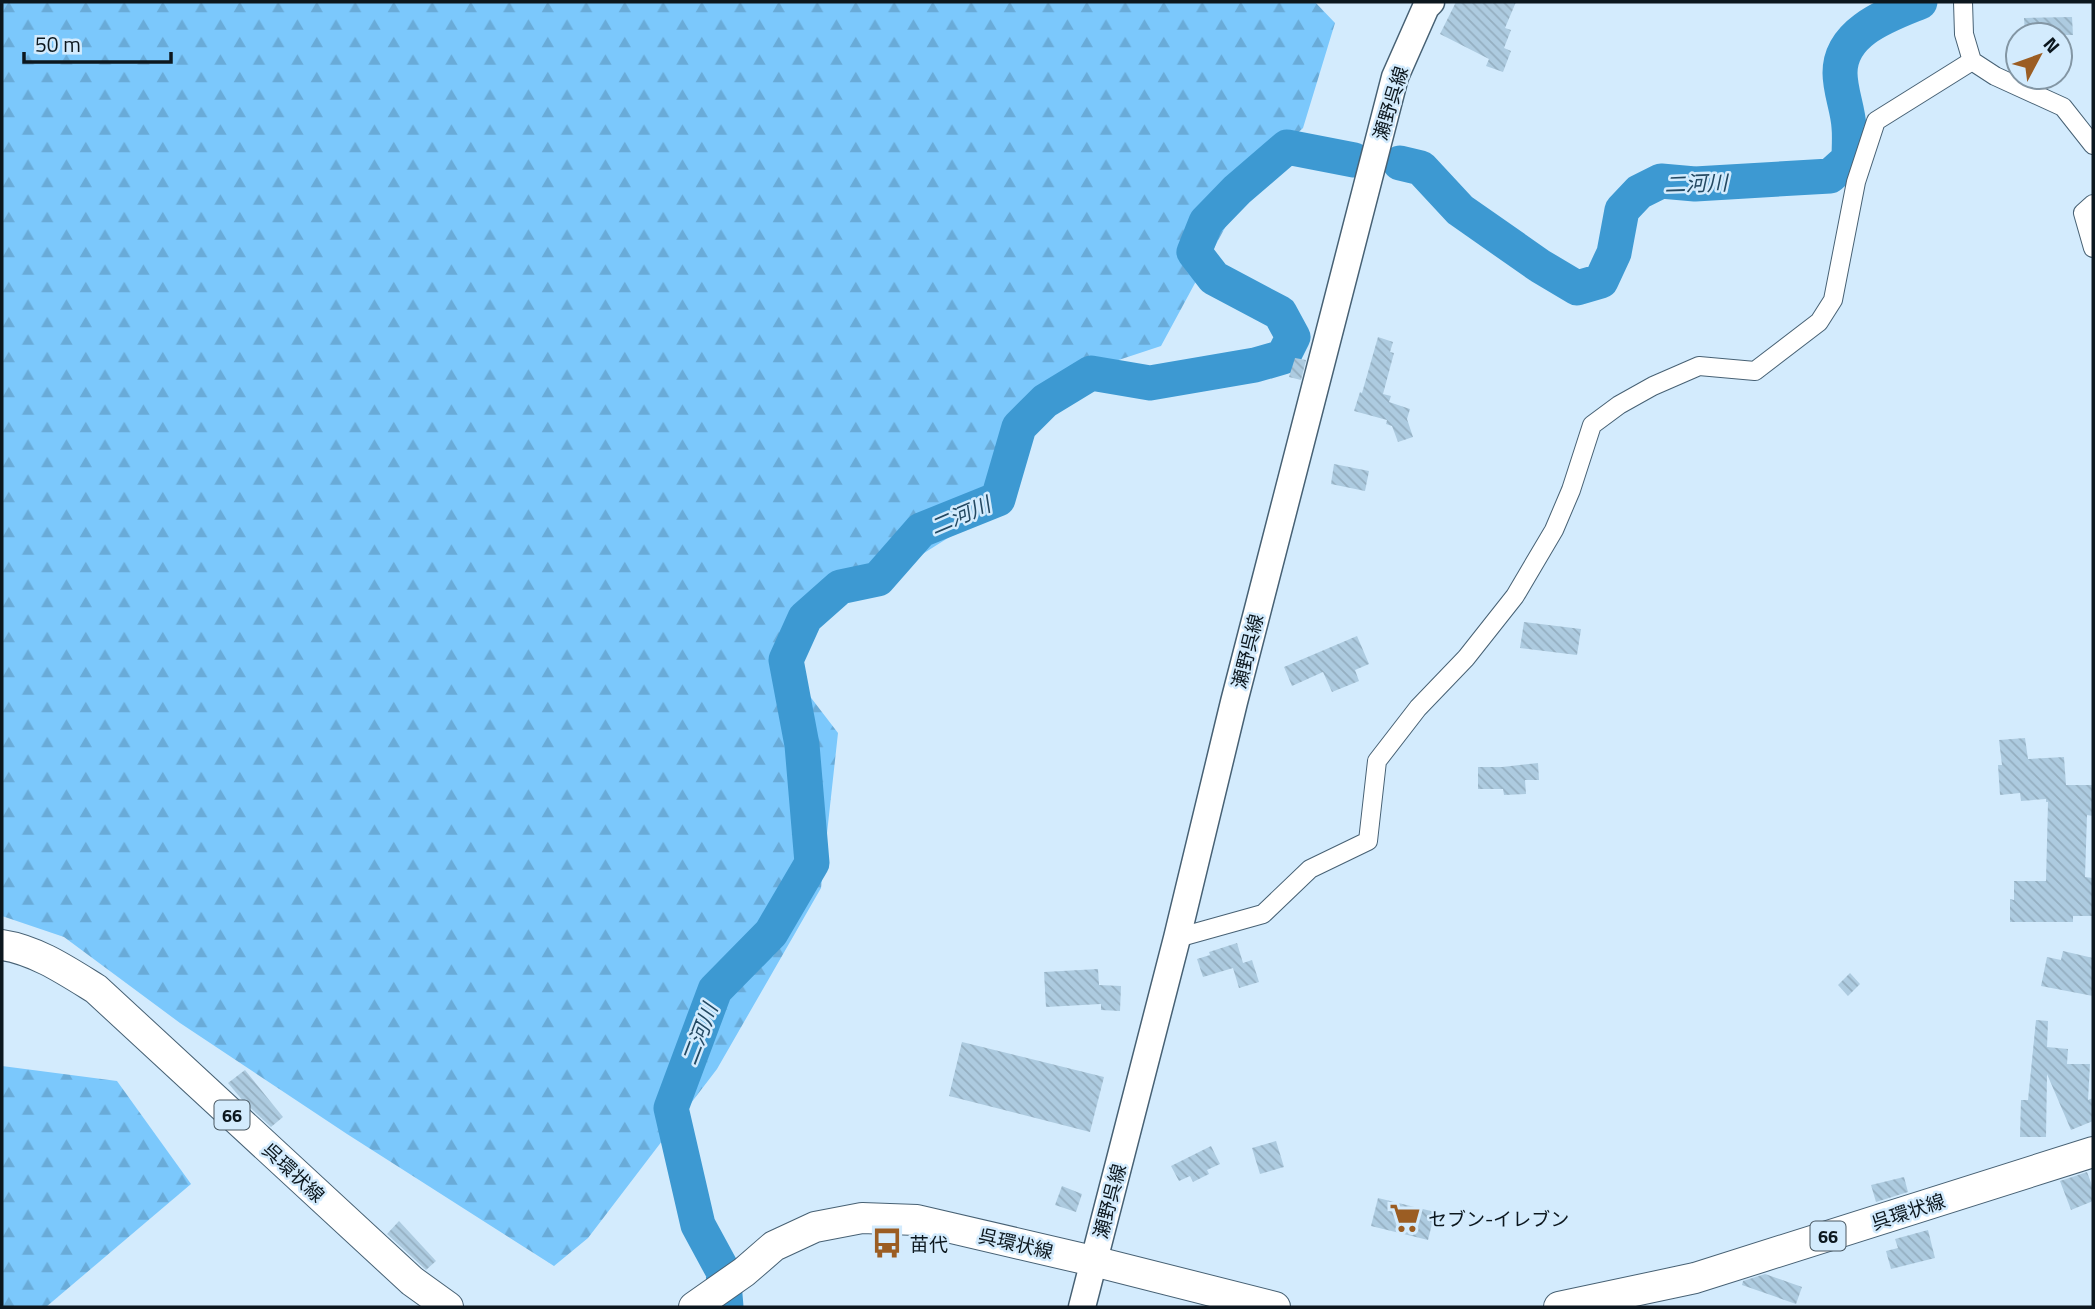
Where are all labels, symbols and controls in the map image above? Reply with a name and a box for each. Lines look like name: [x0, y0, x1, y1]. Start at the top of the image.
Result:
scale bar: [24, 21, 172, 65]
north arrow: [2004, 21, 2074, 91]
text: 50 m: [35, 28, 81, 60]
text: N: [2037, 30, 2067, 59]
street label: 瀬野呉線: [1365, 62, 1415, 144]
water label: 二河川: [1664, 166, 1730, 200]
water label: 二河川: [925, 487, 997, 542]
street label: 瀬野呉線: [1224, 611, 1270, 691]
water label: 二河川: [673, 997, 726, 1069]
road number: 66: [215, 1100, 250, 1130]
street label: 呉環状線: [256, 1135, 332, 1209]
street label: 瀬野呉線: [1085, 1161, 1133, 1241]
street label: 呉環状線: [1867, 1185, 1949, 1237]
supermarket icon: セブン-イレブン: [1388, 1201, 1422, 1235]
place label: セブン-イレブン: [1428, 1204, 1569, 1233]
street label: 呉環状線: [976, 1220, 1056, 1266]
road number: 66: [1811, 1222, 1846, 1251]
bus stop icon: 苗代: [870, 1226, 904, 1260]
place label: 苗代: [910, 1229, 948, 1258]

